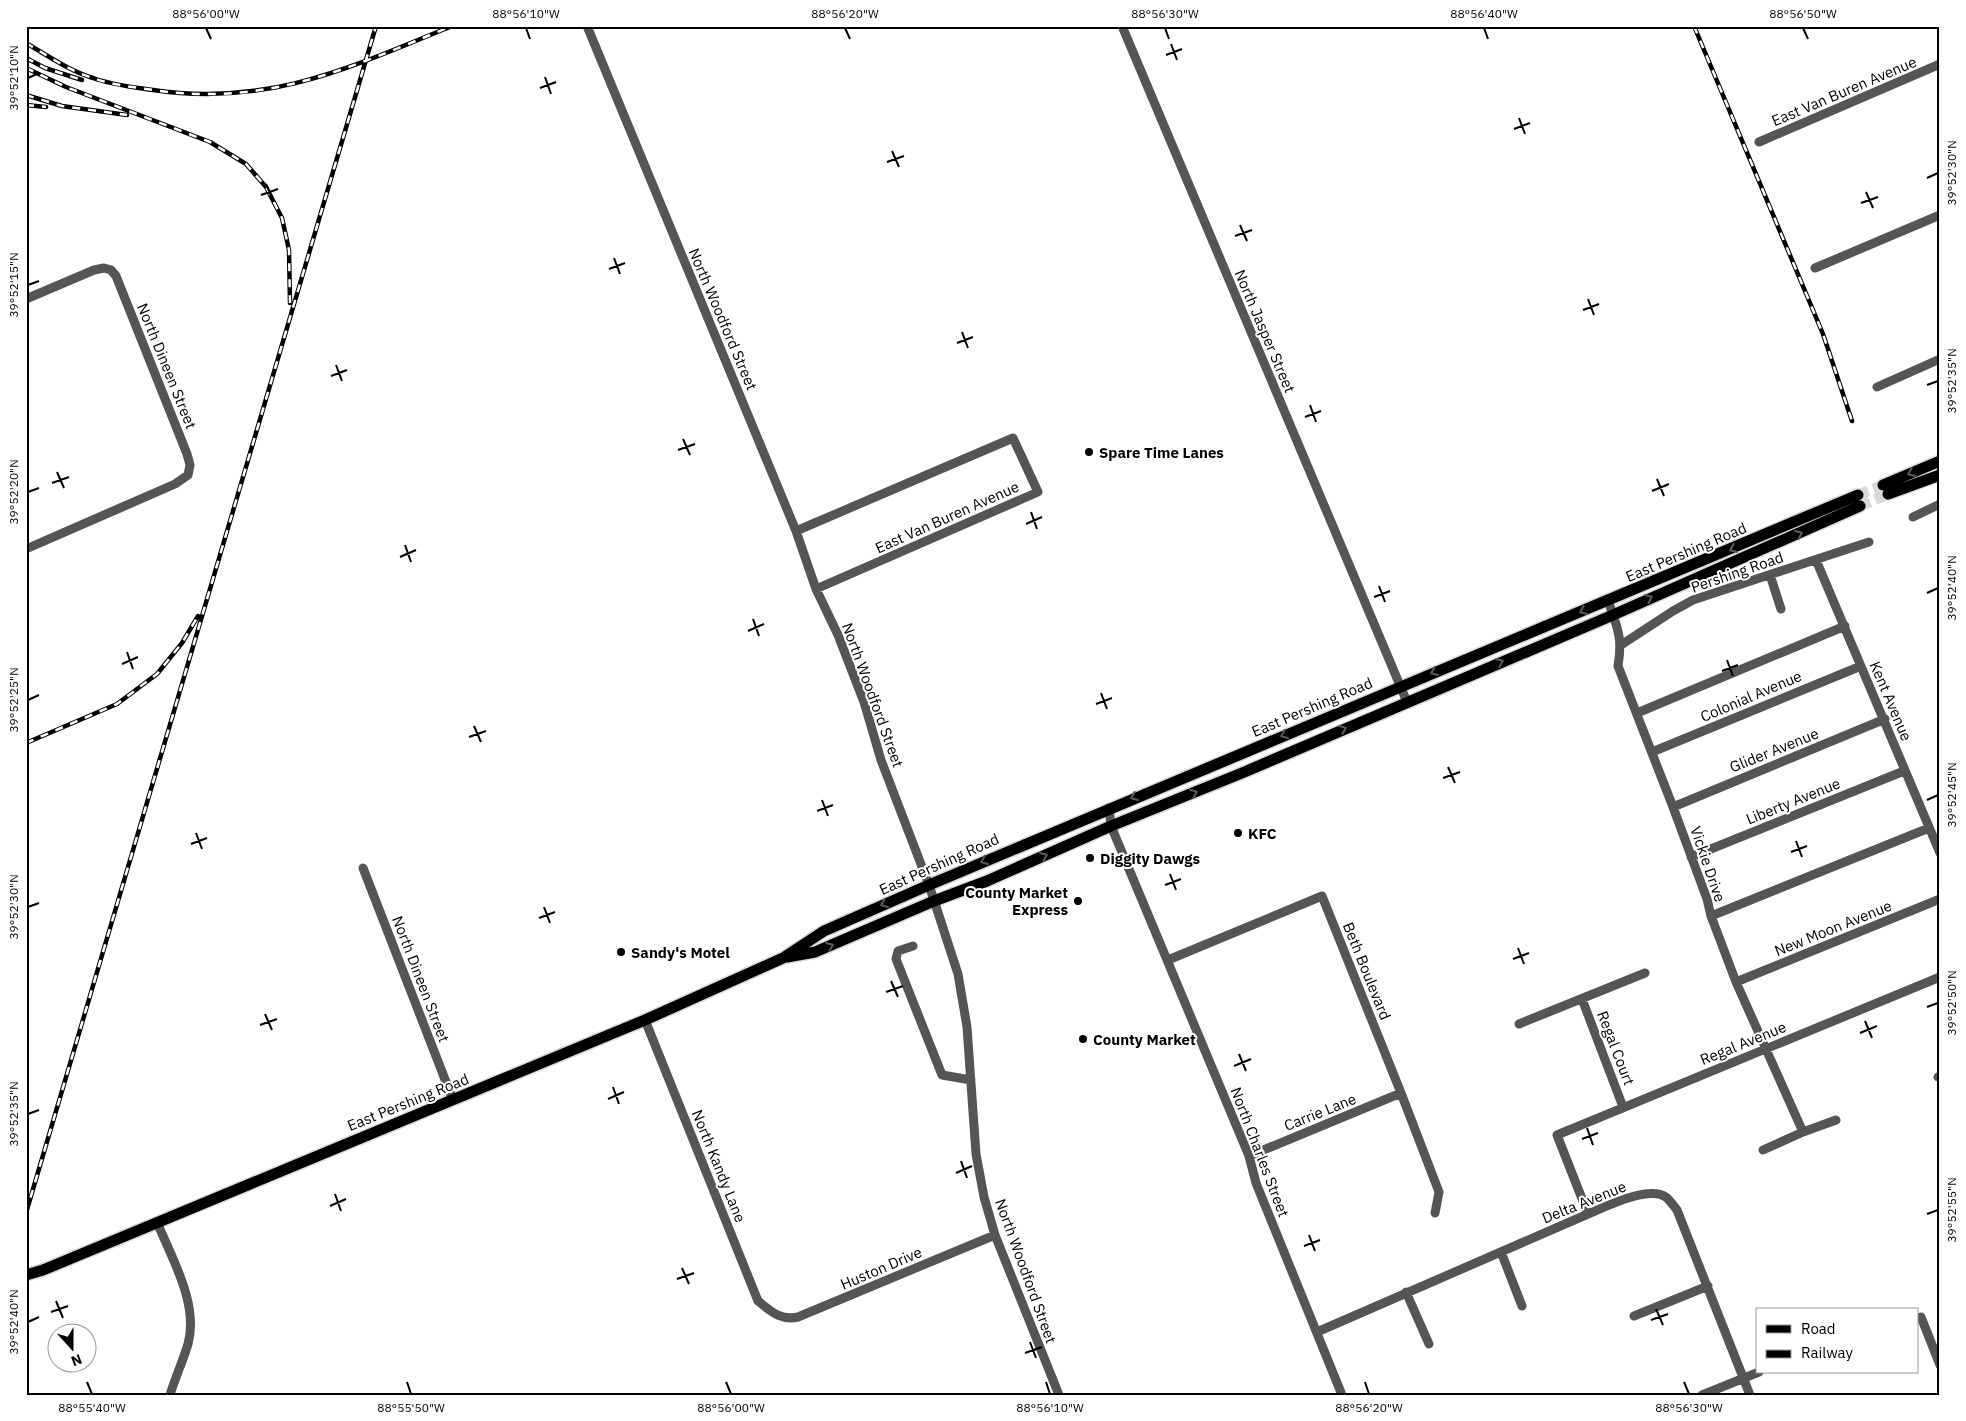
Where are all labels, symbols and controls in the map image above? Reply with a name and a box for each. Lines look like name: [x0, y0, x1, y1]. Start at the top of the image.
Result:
text: 88°56'00"W: [172, 6, 240, 21]
text: 88°56'10"W: [492, 6, 560, 21]
text: 88°56'20"W: [811, 6, 879, 21]
text: 88°56'30"W: [1131, 6, 1199, 21]
text: 88°56'40"W: [1450, 6, 1518, 21]
text: 88°56'50"W: [1769, 6, 1837, 21]
text: 39°52'10"N: [6, 45, 21, 111]
street label: East Van Buren Avenue: [1769, 52, 1919, 130]
text: 39°52'30"N: [1944, 140, 1959, 206]
street label: North Woodford Street: [684, 245, 762, 393]
text: 39°52'15"N: [6, 252, 21, 318]
street label: North Jasper Street: [1230, 267, 1300, 395]
street label: North Dineen Street: [133, 300, 201, 432]
text: 39°52'35"N: [1944, 348, 1959, 414]
place label: Spare Time Lanes: [1099, 443, 1224, 462]
marker: Spare Time Lanes: [1083, 446, 1095, 458]
text: 39°52'20"N: [6, 459, 21, 525]
one-way arrow: [1907, 466, 1916, 477]
street label: East Van Buren Avenue: [872, 477, 1022, 557]
street label: East Pershing Road: [1623, 518, 1749, 586]
one-way arrow: [1794, 529, 1803, 540]
one-way arrow: [1729, 542, 1738, 553]
street label: Pershing Road: [1688, 548, 1786, 596]
text: 39°52'40"N: [1944, 555, 1959, 621]
one-way arrow: [1644, 594, 1653, 605]
one-way arrow: [1579, 604, 1588, 615]
street label: North Woodford Street: [838, 620, 908, 770]
one-way arrow: [1495, 658, 1504, 669]
street label: Kent Avenue: [1866, 658, 1916, 744]
one-way arrow: [1430, 666, 1439, 677]
street label: Colonial Avenue: [1697, 666, 1805, 726]
text: 39°52'25"N: [6, 667, 21, 733]
street label: East Pershing Road: [1249, 673, 1375, 741]
street label: Glider Avenue: [1727, 724, 1821, 776]
one-way arrow: [1338, 725, 1347, 736]
one-way arrow: [1280, 728, 1289, 739]
text: 39°52'45"N: [1944, 762, 1959, 828]
street label: Liberty Avenue: [1743, 773, 1843, 829]
one-way arrow: [1189, 788, 1198, 799]
one-way arrow: [1130, 791, 1139, 802]
place label: KFC: [1248, 824, 1277, 843]
street label: Vickie Drive: [1686, 824, 1730, 904]
marker: KFC: [1232, 827, 1244, 839]
street label: East Pershing Road: [876, 829, 1002, 899]
place label: Diggity Dawgs: [1100, 849, 1201, 868]
one-way arrow: [1039, 851, 1048, 862]
marker: Diggity Dawgs: [1084, 852, 1096, 864]
one-way arrow: [980, 854, 989, 865]
text: 39°52'30"N: [6, 874, 21, 940]
place label: County Market Express: [965, 883, 1068, 919]
marker: County Market Express: [1072, 895, 1084, 907]
street label: New Moon Avenue: [1772, 896, 1894, 960]
one-way arrow: [880, 898, 889, 909]
street label: North Dineen Street: [388, 913, 454, 1045]
street label: Beth Boulevard: [1339, 919, 1395, 1023]
one-way arrow: [825, 941, 834, 952]
place label: Sandy's Motel: [631, 943, 730, 962]
marker: Sandy's Motel: [615, 946, 627, 958]
text: 39°52'50"N: [1944, 970, 1959, 1036]
street label: Regal Court: [1593, 1008, 1639, 1088]
street label: Regal Avenue: [1697, 1017, 1789, 1069]
place label: County Market: [1093, 1030, 1196, 1049]
marker: County Market: [1077, 1033, 1089, 1045]
street label: East Pershing Road: [344, 1069, 472, 1135]
text: 39°52'35"N: [6, 1081, 21, 1147]
street label: North Charles Street: [1226, 1084, 1294, 1220]
street label: Carrie Lane: [1281, 1089, 1359, 1135]
street label: North Kandy Lane: [688, 1107, 750, 1225]
street label: Delta Avenue: [1539, 1176, 1629, 1228]
text: 39°52'55"N: [1944, 1177, 1959, 1243]
street label: North Woodford Street: [991, 1196, 1061, 1346]
street label: Huston Drive: [837, 1242, 925, 1294]
text: 39°52'40"N: [6, 1289, 21, 1355]
legend: [1756, 1308, 1918, 1374]
text: Road: [1801, 1319, 1836, 1338]
north arrow: [48, 1324, 98, 1374]
text: Railway: [1801, 1343, 1854, 1362]
text: N: [69, 1350, 85, 1370]
text: 88°55'40"W: [58, 1400, 126, 1415]
text: 88°55'50"W: [377, 1400, 445, 1415]
text: 88°56'00"W: [697, 1400, 765, 1415]
text: 88°56'10"W: [1016, 1400, 1084, 1415]
text: 88°56'20"W: [1335, 1400, 1403, 1415]
text: 88°56'30"W: [1655, 1400, 1723, 1415]

